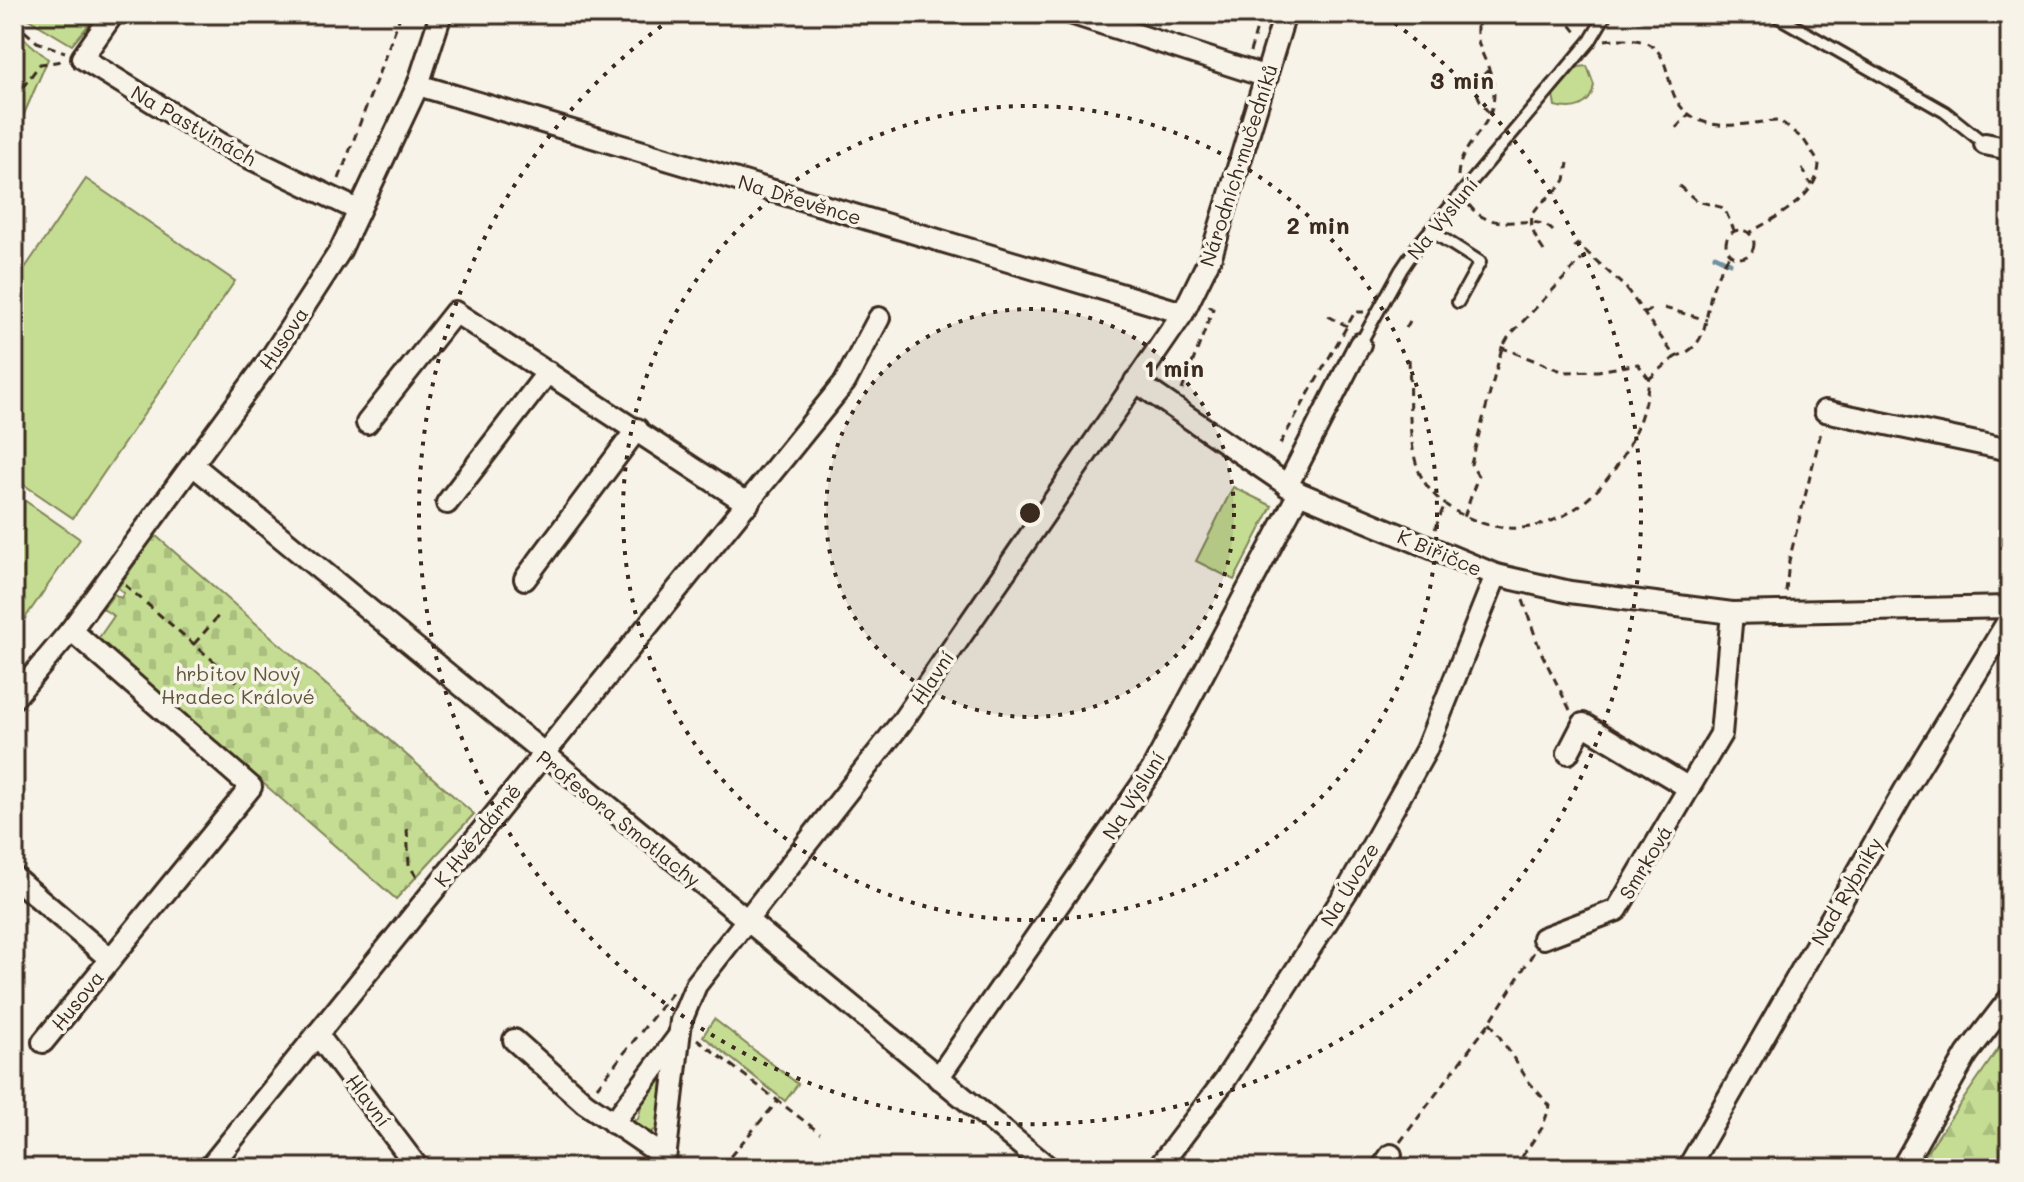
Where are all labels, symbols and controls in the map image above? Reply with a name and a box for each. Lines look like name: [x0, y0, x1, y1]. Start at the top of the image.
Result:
street label: Národních mučedníků: [1193, 61, 1283, 269]
text: 3 min: [1430, 64, 1494, 95]
street label: Na Pastvinách: [127, 79, 261, 171]
street label: Na Dřevěnce: [735, 168, 865, 230]
street label: Na Výsluní: [1401, 171, 1483, 265]
text: 2 min: [1287, 209, 1350, 240]
street label: Husova: [253, 302, 313, 374]
text: 1 min: [1144, 352, 1204, 383]
centre of rings: [1016, 499, 1044, 527]
street label: K Biřičce: [1394, 523, 1486, 581]
street label: Hlavní: [905, 645, 959, 709]
park label: hrbitov Nový Hradec Králové: [161, 660, 315, 709]
street label: Profesora Smotlachy: [532, 744, 706, 892]
street label: Na Výsluní: [1096, 746, 1170, 844]
street label: K Hvězdárně: [428, 778, 526, 892]
street label: Smrková: [1613, 820, 1677, 904]
street label: Nad Rybníky: [1805, 832, 1887, 950]
street label: Na Úvoze: [1314, 837, 1384, 931]
street label: Husova: [45, 965, 109, 1035]
street label: Hlavní: [341, 1068, 397, 1132]

